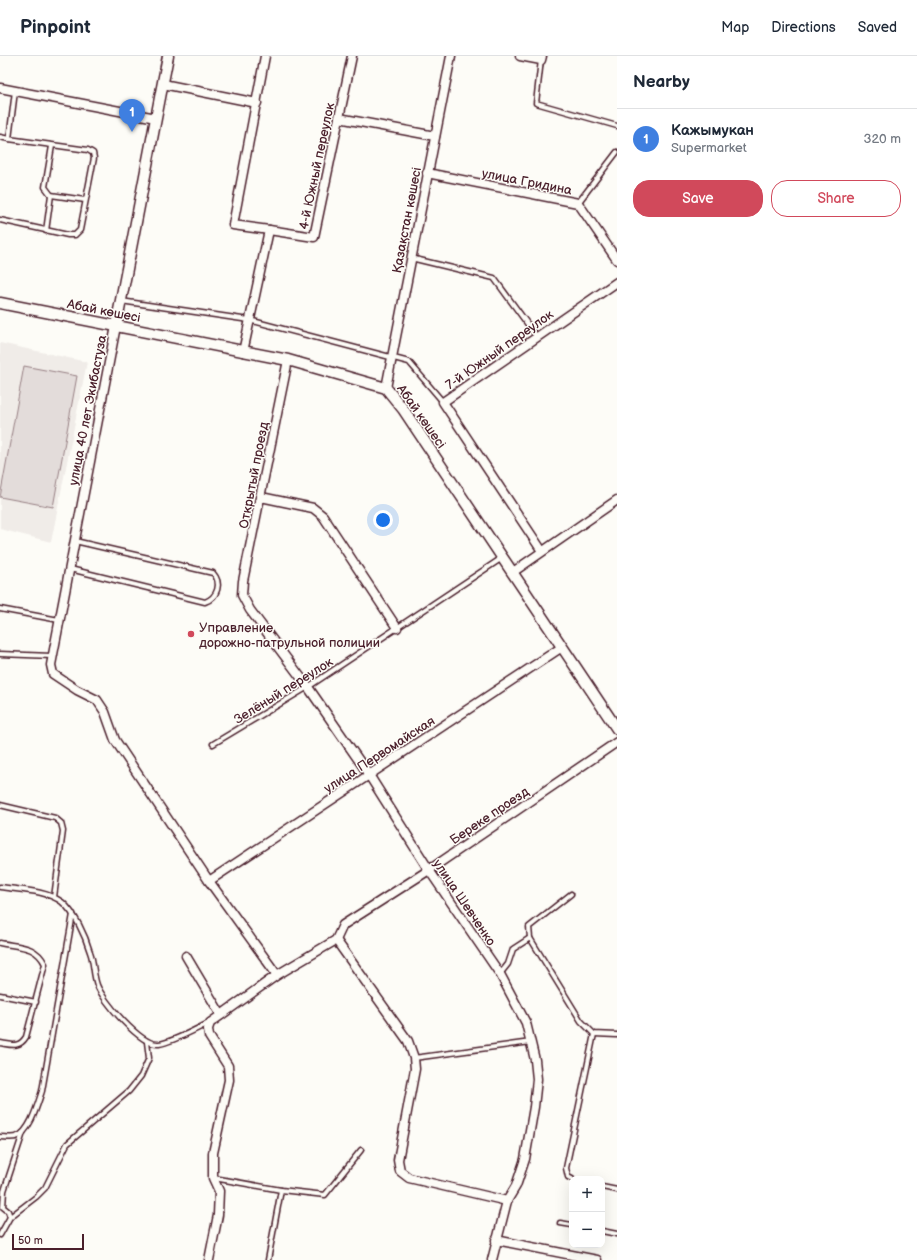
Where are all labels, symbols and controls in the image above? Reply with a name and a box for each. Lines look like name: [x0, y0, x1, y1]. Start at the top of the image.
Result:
text: Pinpoint: [20, 16, 91, 39]
text: Map: [721, 19, 749, 36]
text: Directions: [771, 19, 836, 36]
text: Saved: [858, 19, 897, 36]
text: Nearby: [633, 72, 690, 92]
pin: 1: [119, 99, 145, 132]
street label: 4-й Южный переулок: [296, 101, 338, 231]
text: Кажымукан: [671, 121, 754, 140]
text: 1: [643, 131, 649, 147]
text: 320 m: [863, 131, 901, 147]
text: Supermarket: [671, 140, 747, 156]
street label: улица Гридина: [480, 165, 574, 199]
street label: Қазақстан көшесі: [389, 166, 425, 275]
button: Save: [633, 180, 763, 217]
button: Share: [771, 180, 901, 217]
street label: Абай көшесі: [65, 296, 142, 326]
street label: 7-й Южный переулок: [443, 307, 557, 393]
street label: улица 40 лет Экибастуза: [66, 333, 110, 487]
street label: Абай көшесі: [393, 381, 449, 452]
street label: Открытый проезд: [236, 420, 272, 530]
your location: [373, 510, 393, 530]
place label: Управление дорожно-патрульной полиции: [199, 620, 380, 651]
marker: Управление дорожно-патрульной полиции: [186, 629, 196, 639]
street label: Зелёный переулок: [231, 654, 336, 728]
street label: улица Первомайская: [321, 713, 438, 797]
street label: Береке проезд: [447, 784, 532, 848]
street label: улица Шевченко: [429, 856, 499, 949]
map controls: [569, 1176, 605, 1248]
button: +: [569, 1176, 605, 1212]
button: −: [569, 1212, 605, 1248]
scale bar: [12, 1232, 84, 1251]
text: 50 m: [18, 1234, 43, 1247]

